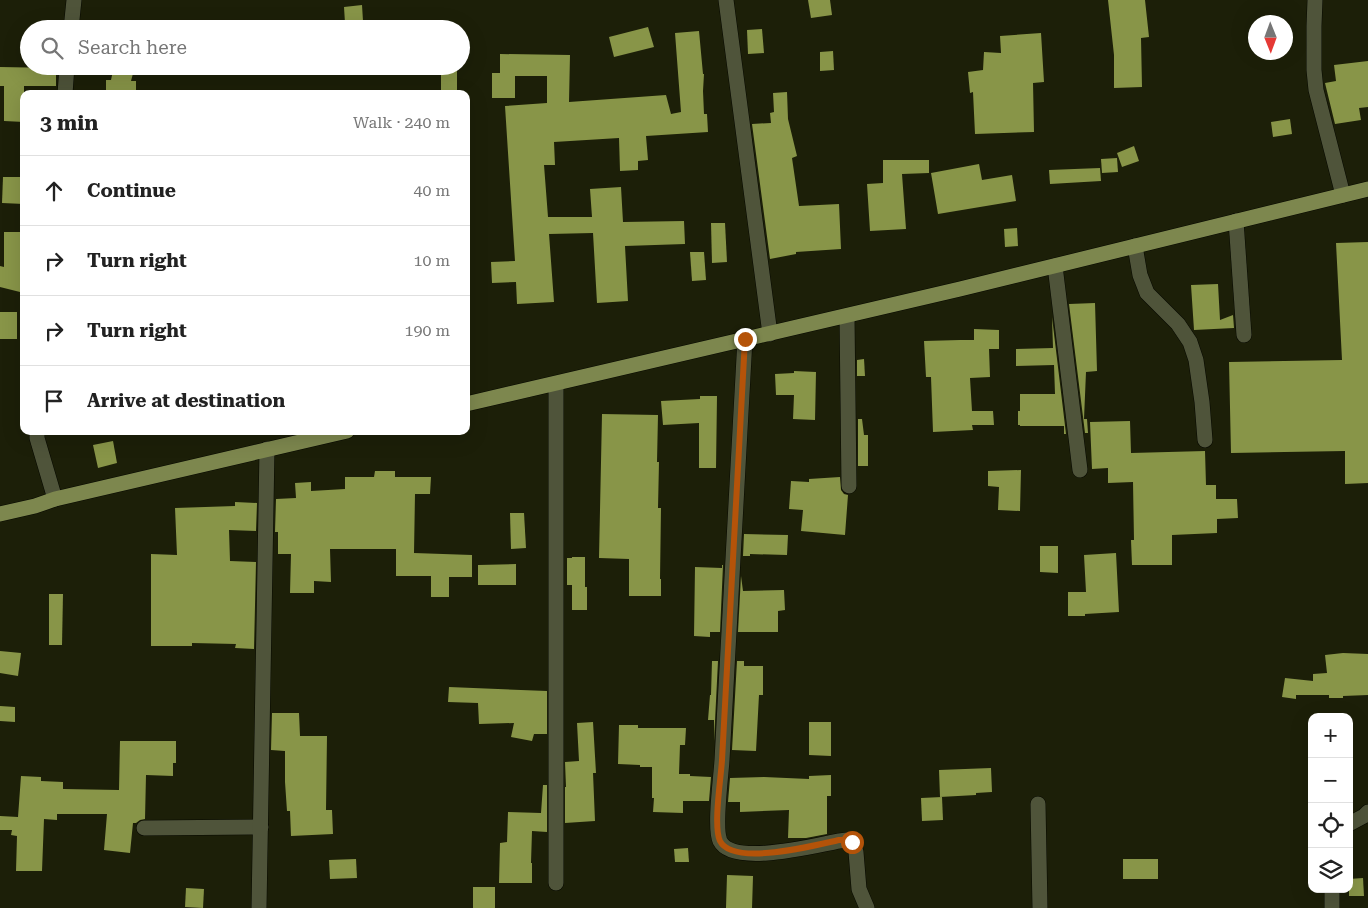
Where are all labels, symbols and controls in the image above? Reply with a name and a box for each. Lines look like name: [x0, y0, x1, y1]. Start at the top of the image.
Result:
north arrow: [1248, 15, 1293, 60]
search box: [20, 20, 470, 75]
icon: search: [38, 34, 66, 62]
text: Search here: [78, 36, 187, 59]
text: 3 min: [40, 111, 98, 135]
text: Walk · 240 m: [353, 113, 450, 132]
icon: ahead: [40, 177, 68, 205]
text: Continue: [87, 179, 176, 202]
text: 40 m: [413, 181, 450, 200]
icon: right: [40, 247, 68, 275]
text: Turn right: [87, 249, 187, 272]
text: 10 m: [413, 251, 450, 270]
icon: right: [40, 317, 68, 345]
text: Turn right: [87, 319, 187, 342]
text: 190 m: [404, 321, 450, 340]
route end: [734, 328, 757, 351]
icon: arrive: [40, 387, 68, 415]
text: Arrive at destination: [87, 389, 285, 412]
map controls: [1308, 713, 1353, 893]
button: +: [1308, 713, 1353, 758]
button: −: [1308, 758, 1353, 803]
button: locate: [1308, 803, 1353, 848]
route start: [841, 831, 864, 854]
button: layers: [1308, 848, 1353, 893]

